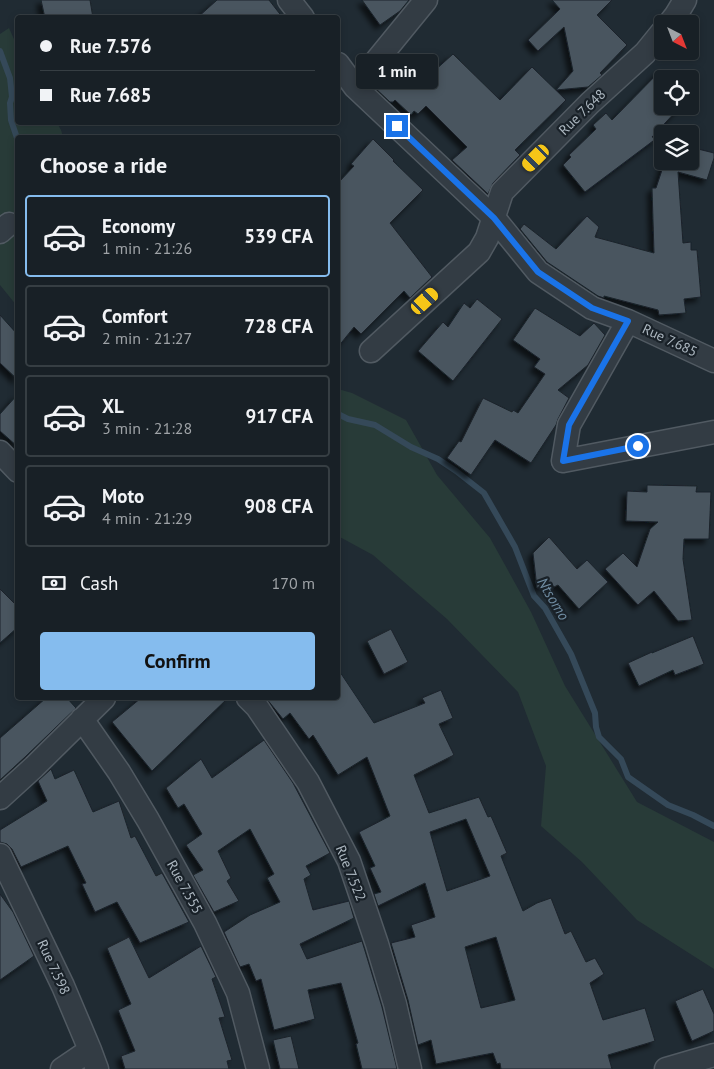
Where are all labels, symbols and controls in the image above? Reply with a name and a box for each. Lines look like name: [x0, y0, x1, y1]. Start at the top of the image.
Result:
north arrow: [654, 15, 699, 60]
map controls: [654, 15, 699, 170]
text: Rue 7.576: [70, 34, 152, 58]
callout: 1 min: [356, 54, 438, 88]
text: 1 min: [377, 61, 417, 81]
button: locate: [654, 70, 699, 115]
text: Rue 7.685: [70, 83, 152, 107]
street label: Rue 7.648: [555, 85, 609, 139]
route end: [386, 115, 408, 137]
button: layers: [654, 125, 699, 170]
car: [520, 142, 551, 174]
text: Choose a ride: [40, 151, 167, 179]
icon: car: [42, 214, 87, 259]
text: Economy: [102, 214, 175, 238]
text: 539 CFA: [244, 224, 313, 248]
text: 1 min · 21:26: [102, 238, 192, 258]
car: [408, 285, 441, 317]
icon: car: [42, 304, 87, 349]
text: Comfort: [102, 304, 168, 328]
text: 728 CFA: [244, 314, 313, 338]
street label: Rue 7.685: [640, 319, 700, 361]
text: 2 min · 21:27: [102, 328, 192, 348]
icon: car: [42, 394, 87, 439]
text: XL: [102, 394, 124, 418]
text: 917 CFA: [245, 404, 313, 428]
text: 3 min · 21:28: [102, 418, 192, 438]
route start: [627, 435, 649, 457]
icon: car: [42, 484, 87, 529]
text: Moto: [102, 484, 144, 508]
text: 908 CFA: [244, 494, 313, 518]
text: 4 min · 21:29: [102, 508, 192, 528]
icon: cash: [40, 569, 68, 597]
text: Cash: [80, 571, 118, 595]
text: 170 m: [272, 573, 315, 593]
water label: Ntsomo: [533, 574, 574, 624]
button: Confirm: [40, 632, 315, 690]
street label: Rue 7.522: [332, 842, 370, 904]
street label: Rue 7.555: [163, 857, 207, 917]
street label: Rue 7.598: [33, 937, 75, 997]

